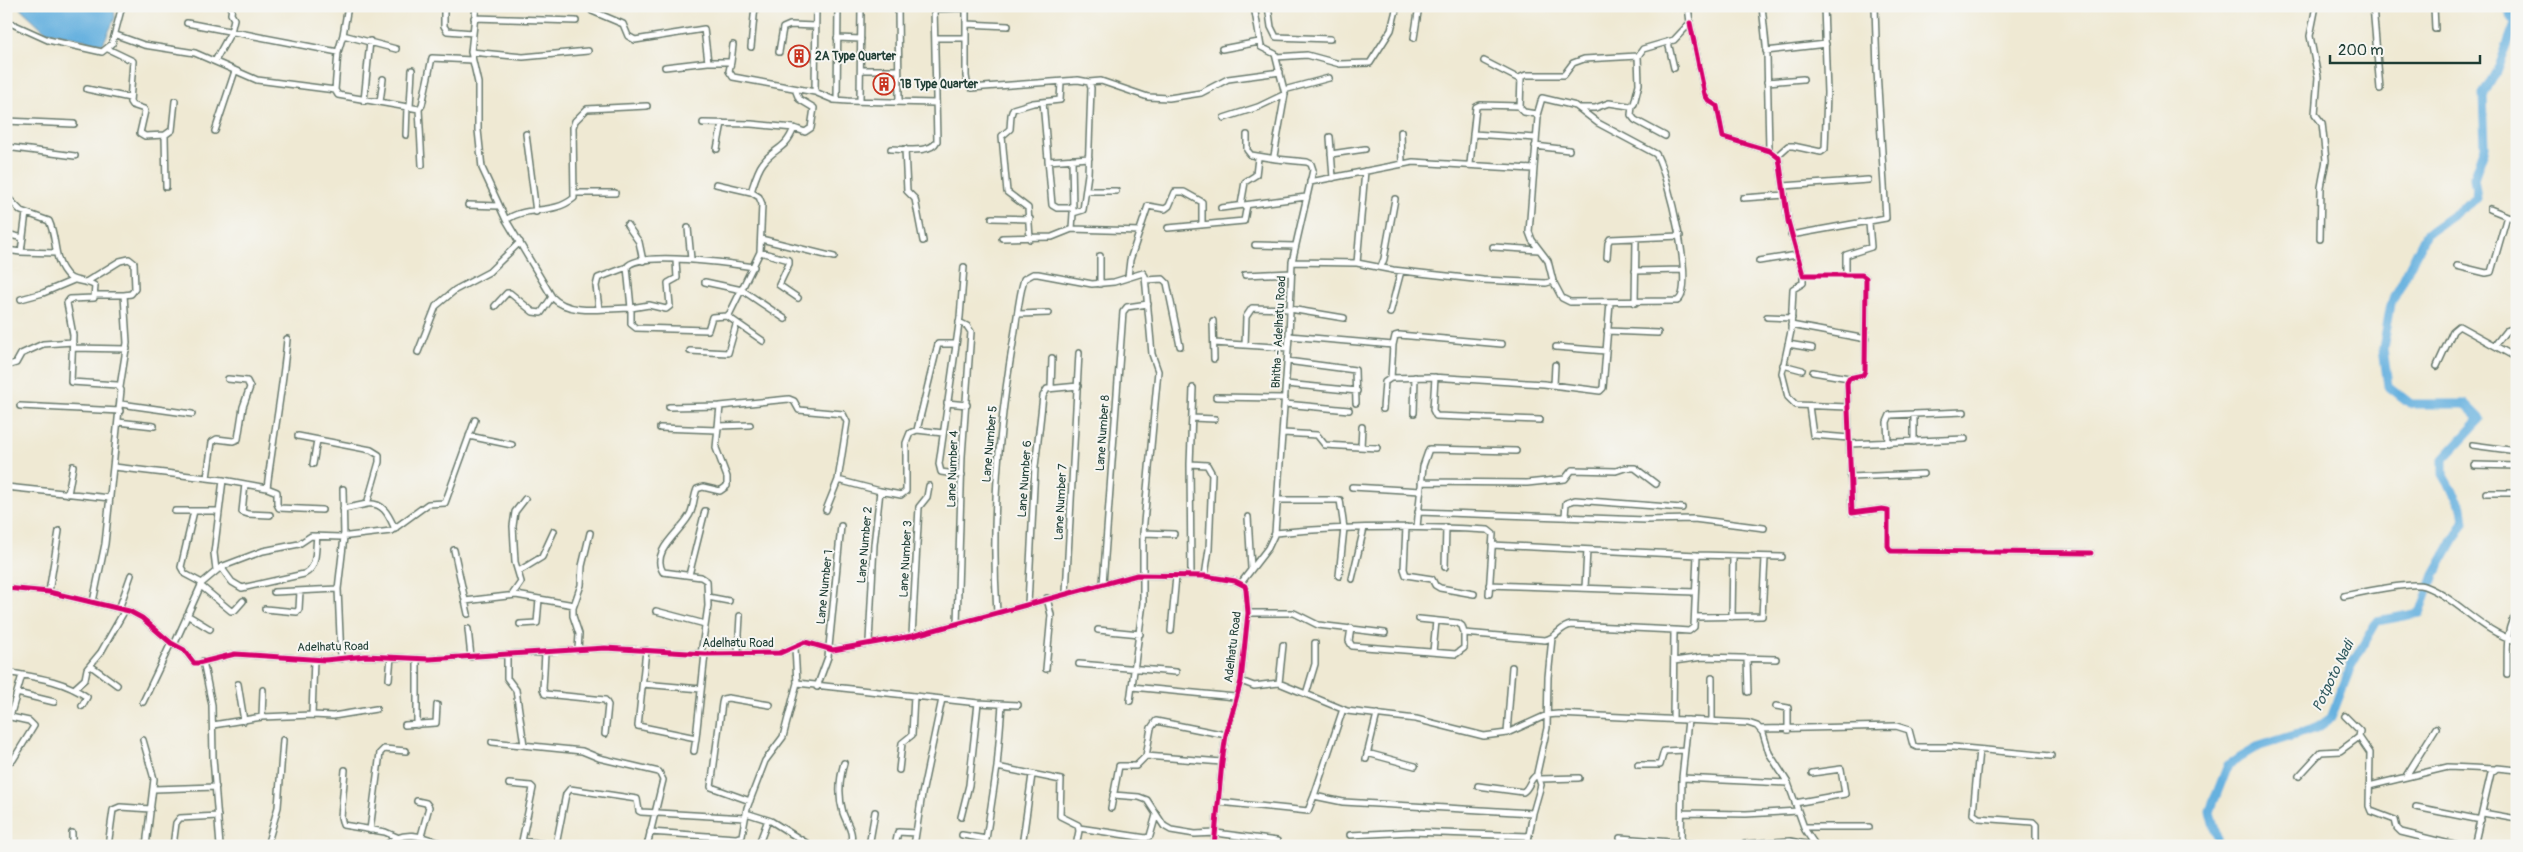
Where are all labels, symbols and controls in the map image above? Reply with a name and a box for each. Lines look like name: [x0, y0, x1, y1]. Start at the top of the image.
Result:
scale bar: [2330, 32, 2480, 64]
text: 200 m: [2338, 41, 2383, 60]
building icon: 2A Type Quarter: [787, 44, 811, 68]
place label: 2A Type Quarter: [815, 49, 897, 64]
building icon: 1B Type Quarter: [872, 72, 896, 96]
place label: 1B Type Quarter: [900, 77, 979, 92]
street label: Bhitha - Adelhatu Road: [1269, 275, 1289, 389]
street label: Lane Number 8: [1093, 394, 1113, 472]
street label: Lane Number 5: [979, 405, 1001, 483]
street label: Lane Number 4: [944, 430, 962, 508]
street label: Lane Number 6: [1015, 440, 1035, 518]
street label: Lane Number 7: [1052, 463, 1071, 541]
street label: Lane Number 2: [854, 506, 876, 584]
street label: Lane Number 3: [896, 520, 916, 598]
street label: Lane Number 1: [814, 549, 836, 625]
street label: Adelhatu Road: [1221, 610, 1245, 684]
street label: Adelhatu Road: [702, 636, 774, 651]
water label: Potpoto Nadi: [2309, 636, 2359, 714]
street label: Adelhatu Road: [297, 639, 369, 655]

